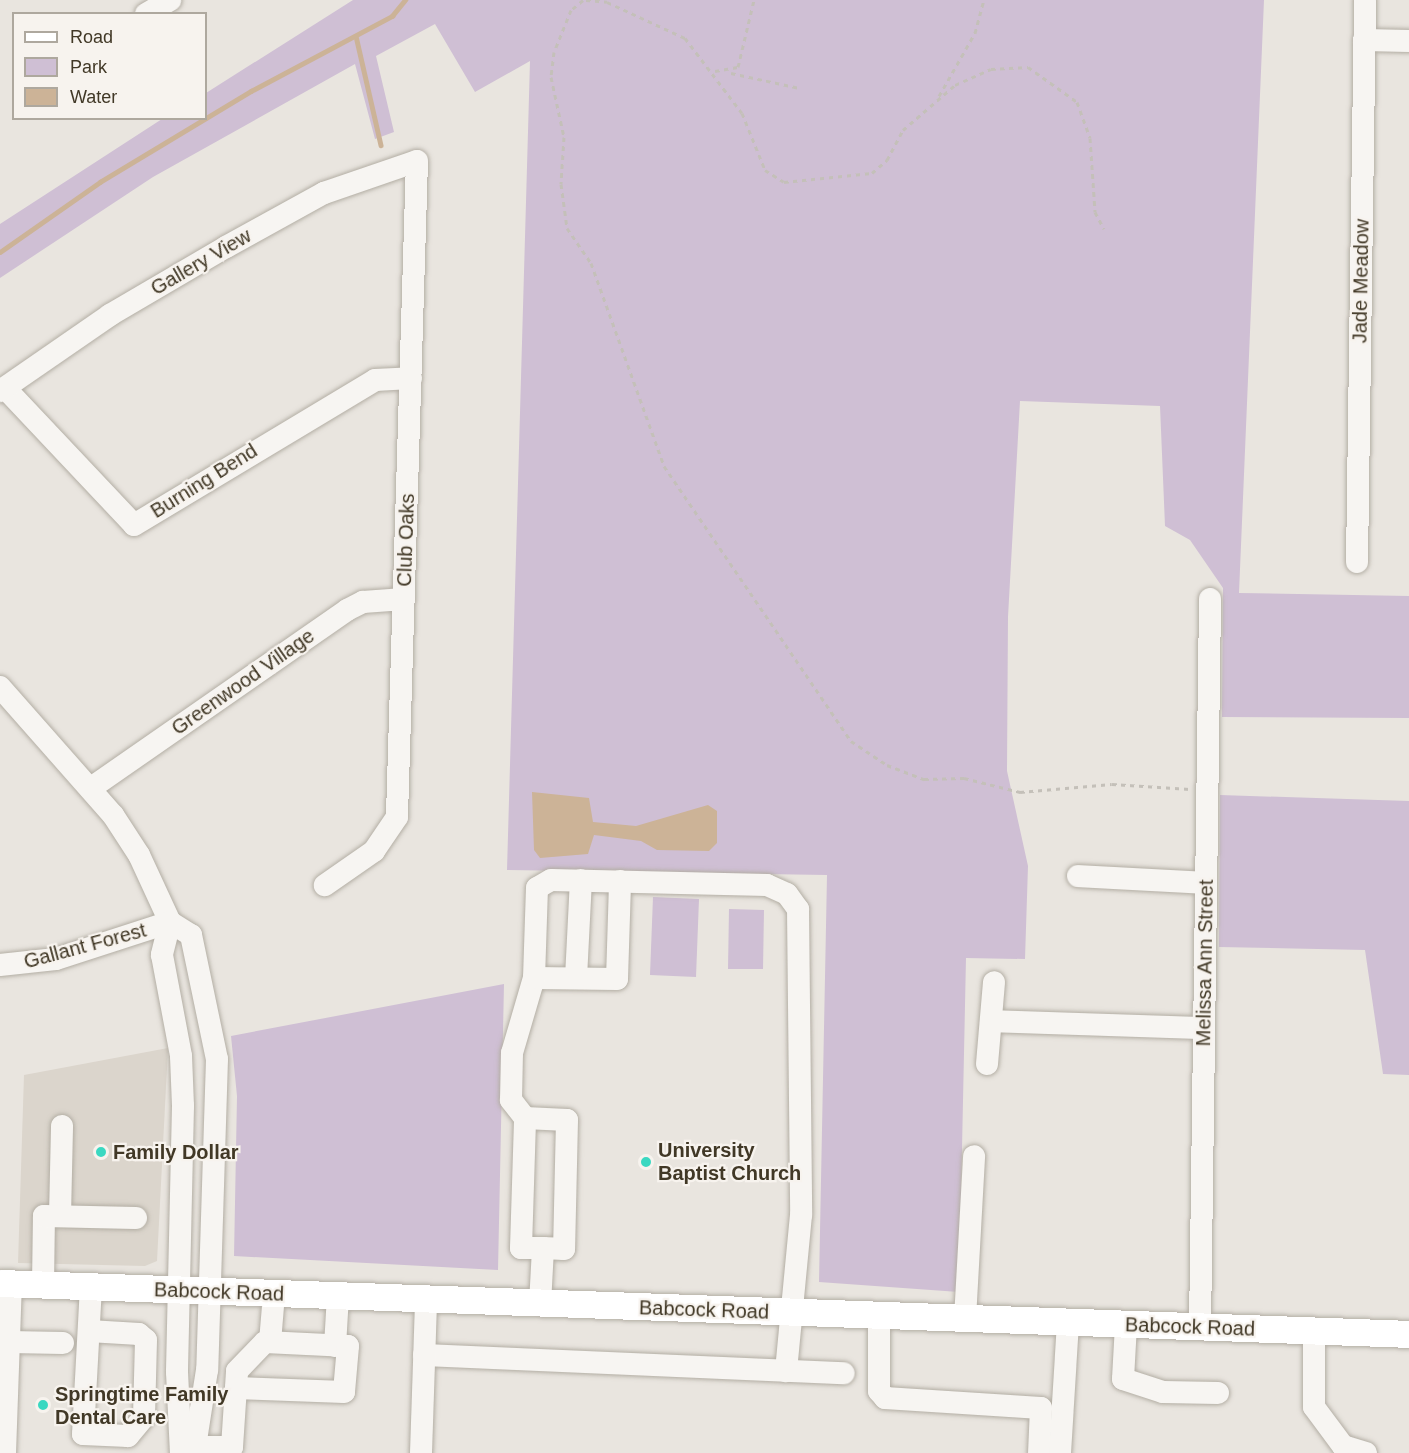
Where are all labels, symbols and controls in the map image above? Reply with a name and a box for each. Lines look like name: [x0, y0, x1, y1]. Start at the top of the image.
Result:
legend: [12, 12, 207, 120]
text: Road: [70, 27, 113, 47]
text: Park: [70, 57, 107, 77]
text: Water: [70, 87, 117, 107]
street label: Jade Meadow: [1348, 219, 1374, 343]
street label: Gallery View: [147, 224, 255, 300]
street label: Burning Bend: [146, 439, 262, 523]
street label: Club Oaks: [392, 493, 420, 587]
street label: Greenwood Village: [167, 624, 319, 740]
street label: Melissa Ann Street: [1192, 879, 1218, 1047]
street label: Gallant Forest: [21, 918, 149, 974]
place label: University Baptist Church: [658, 1138, 801, 1185]
place label: Family Dollar: [113, 1140, 239, 1164]
marker: Family Dollar: [94, 1145, 108, 1159]
marker: University Baptist Church: [639, 1155, 653, 1169]
street label: Babcock Road: [154, 1278, 284, 1306]
street label: Babcock Road: [639, 1296, 769, 1324]
street label: Babcock Road: [1125, 1313, 1255, 1341]
place label: Springtime Family Dental Care: [55, 1382, 228, 1429]
marker: Springtime Family Dental Care: [36, 1398, 50, 1412]

